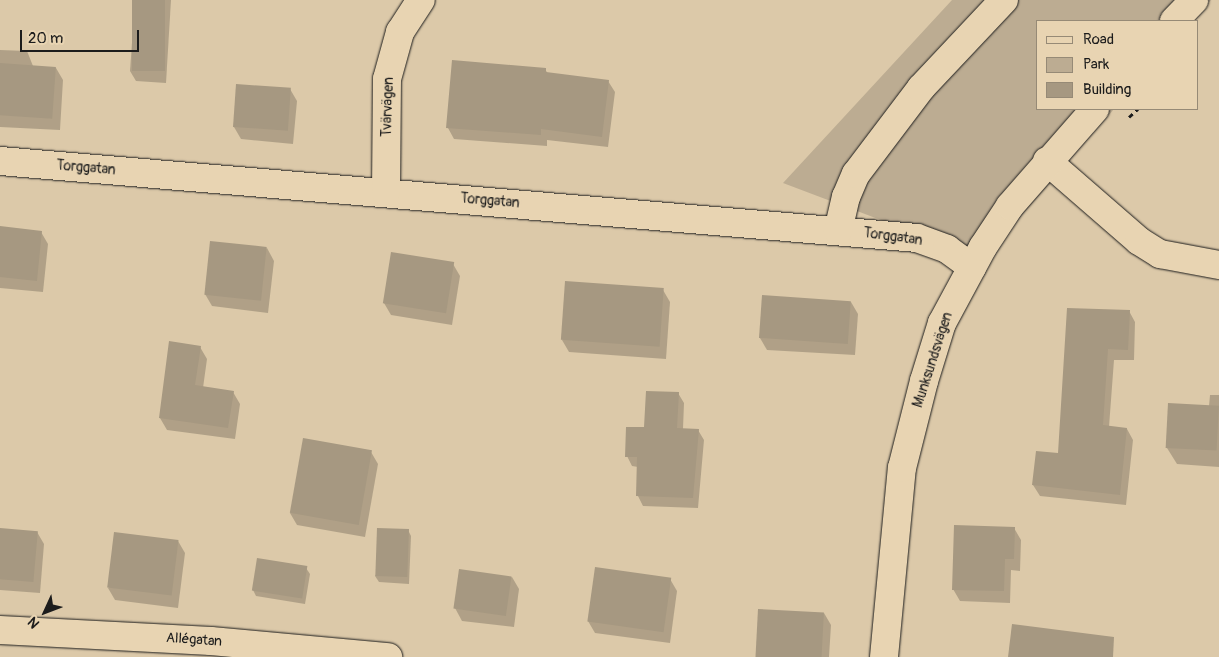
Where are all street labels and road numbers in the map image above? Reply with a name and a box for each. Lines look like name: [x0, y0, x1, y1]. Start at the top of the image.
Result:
street label: Tvärvägen: [379, 77, 397, 137]
street label: Torggatan: [56, 157, 116, 179]
street label: Torggatan: [460, 190, 520, 212]
street label: Torggatan: [862, 225, 924, 249]
street label: Munksundsvägen: [910, 310, 956, 410]
street label: Allégatan: [165, 630, 223, 650]

